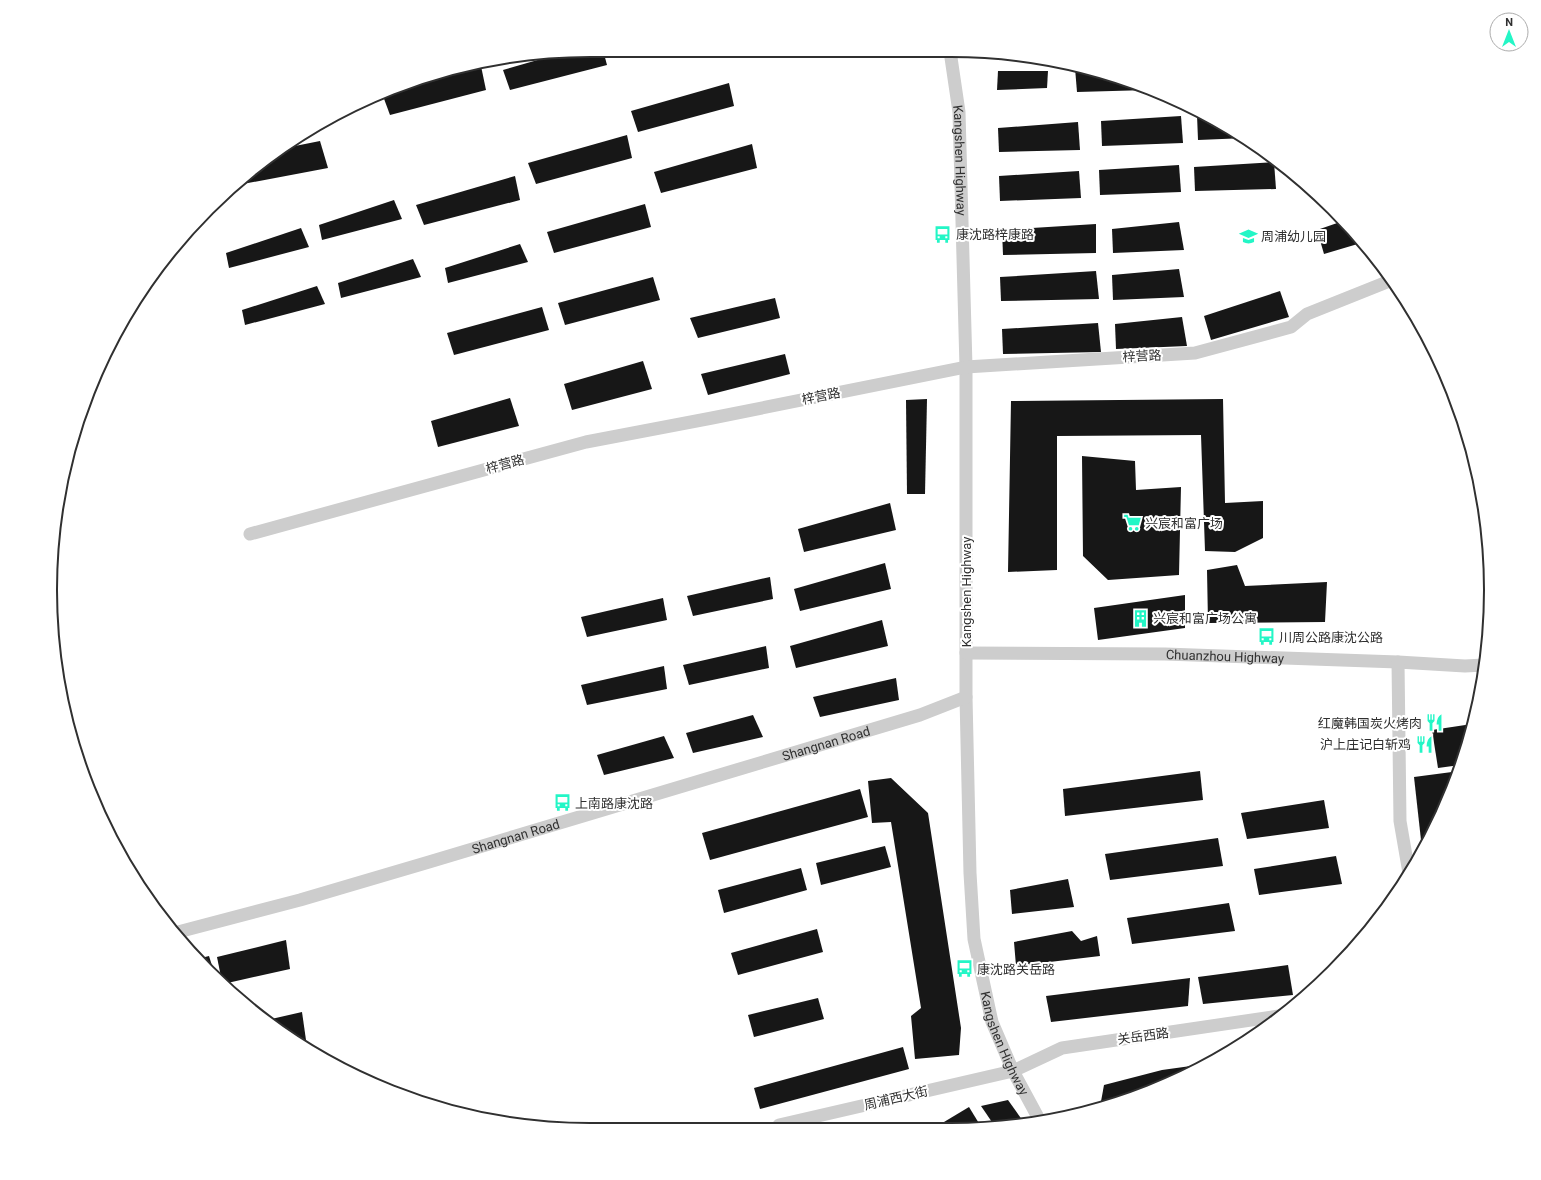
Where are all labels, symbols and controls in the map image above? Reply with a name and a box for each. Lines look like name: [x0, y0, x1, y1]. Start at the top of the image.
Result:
north arrow: [1489, 12, 1529, 52]
text: N: [1505, 16, 1513, 29]
street label: Kangshen Highway: [951, 104, 969, 216]
bus stop icon: 康沈路梓康路: [933, 224, 953, 244]
school or university icon: 周浦幼儿园: [1238, 226, 1258, 246]
place label: 康沈路梓康路: [956, 227, 1034, 242]
place label: 周浦幼儿园: [1261, 229, 1326, 244]
street label: 梓营路: [1122, 347, 1162, 365]
street label: 梓营路: [800, 385, 842, 407]
street label: 梓营路: [484, 452, 526, 476]
supermarket icon: 兴宸和富广场: [1122, 513, 1142, 533]
place label: 兴宸和富广场: [1145, 516, 1223, 531]
street label: Kangshen Highway: [959, 537, 974, 647]
building icon: 兴宸和富广场公寓: [1130, 608, 1150, 628]
place label: 兴宸和富广场公寓: [1153, 611, 1257, 626]
bus stop icon: 川周公路康沈公路: [1256, 627, 1276, 647]
place label: 川周公路康沈公路: [1279, 630, 1383, 645]
street label: Chuanzhou Highway: [1166, 647, 1284, 666]
restaurant icon: 红魔韩国炭火烤肉: [1425, 713, 1445, 733]
place label: 红魔韩国炭火烤肉: [1318, 716, 1422, 731]
street label: Shangnan Road: [780, 723, 872, 763]
restaurant icon: 沪上庄记白斩鸡: [1414, 734, 1434, 754]
place label: 沪上庄记白斩鸡: [1320, 737, 1411, 752]
bus stop icon: 上南路康沈路: [552, 793, 572, 813]
place label: 上南路康沈路: [575, 796, 653, 811]
street label: Shangnan Road: [470, 816, 561, 856]
bus stop icon: 康沈路关岳路: [954, 959, 974, 979]
place label: 康沈路关岳路: [977, 962, 1055, 977]
street label: Kangshen Highway: [978, 990, 1032, 1098]
street label: 关岳西路: [1116, 1025, 1170, 1047]
street label: 周浦西大街: [863, 1083, 929, 1113]

